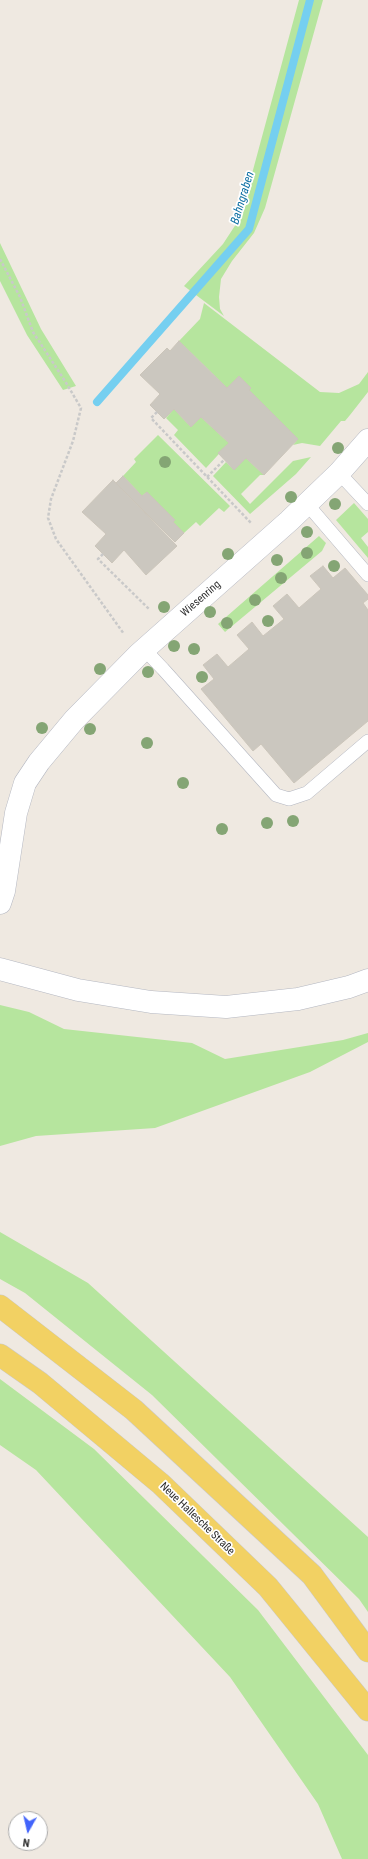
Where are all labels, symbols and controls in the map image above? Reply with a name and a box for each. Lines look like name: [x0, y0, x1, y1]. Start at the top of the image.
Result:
water label: Bahngraben: [228, 170, 258, 226]
street label: Wiesenring: [178, 578, 224, 620]
street label: Neue Hallesche Straße: [157, 1480, 237, 1558]
north arrow: [8, 1811, 48, 1851]
text: N: [22, 1835, 31, 1849]

